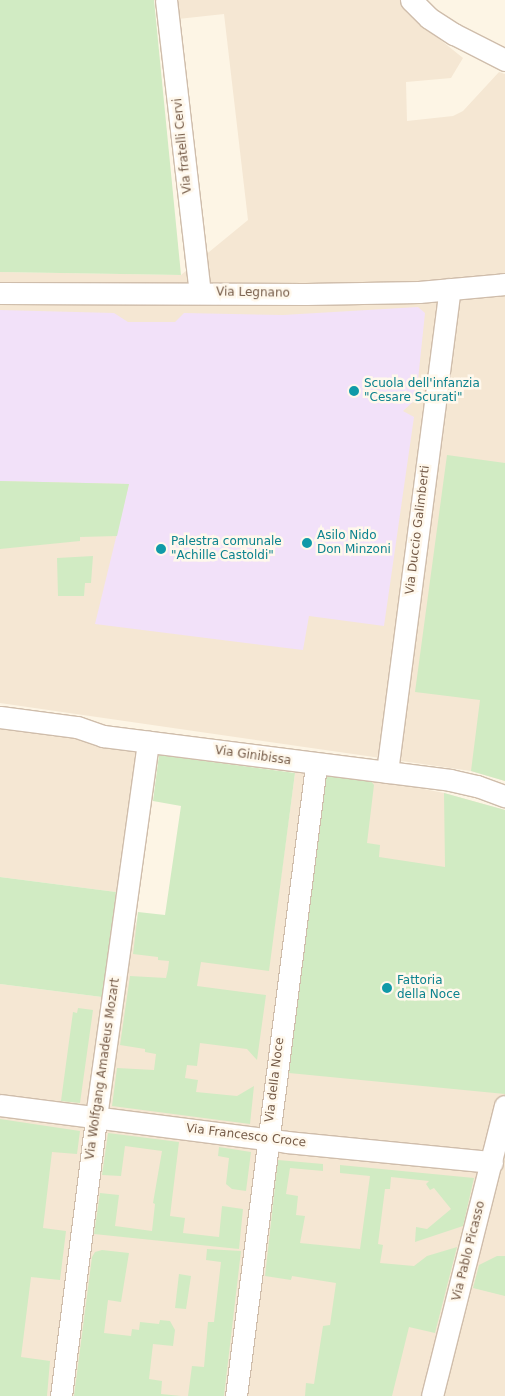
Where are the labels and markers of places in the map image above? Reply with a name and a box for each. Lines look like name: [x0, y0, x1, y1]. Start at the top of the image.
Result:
place label: Scuola dell'infanzia "Cesare Scurati": [364, 377, 480, 405]
marker: Scuola dell'infanzia "Cesare Scurati": [348, 385, 360, 397]
place label: Asilo Nido Don Minzoni: [317, 529, 391, 557]
place label: Palestra comunale "Achille Castoldi": [171, 535, 282, 563]
marker: Asilo Nido Don Minzoni: [301, 537, 313, 549]
marker: Palestra comunale "Achille Castoldi": [155, 543, 167, 555]
place label: Fattoria della Noce: [397, 974, 460, 1002]
marker: Fattoria della Noce: [381, 982, 393, 994]

